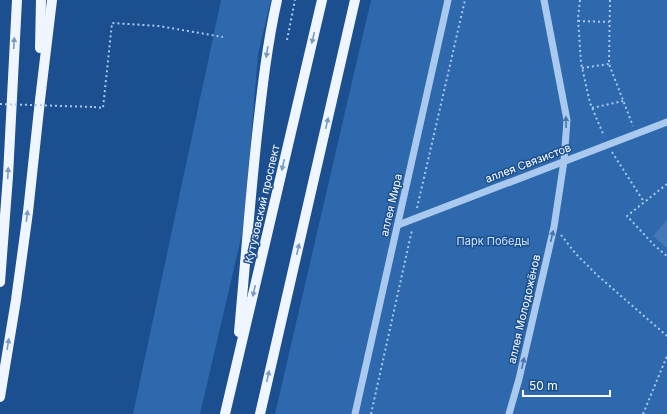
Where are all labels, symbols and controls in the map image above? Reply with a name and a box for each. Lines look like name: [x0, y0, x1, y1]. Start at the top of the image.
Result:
one-way arrow: [309, 32, 315, 44]
one-way arrow: [11, 37, 18, 49]
one-way arrow: [263, 46, 269, 58]
one-way arrow: [324, 116, 330, 128]
one-way arrow: [563, 116, 569, 129]
street label: аллея Связистов: [483, 140, 573, 186]
street label: Кутузовский проспект: [242, 143, 283, 265]
one-way arrow: [280, 159, 286, 171]
one-way arrow: [5, 166, 11, 179]
street label: аллея Мира: [377, 172, 405, 238]
one-way arrow: [24, 210, 30, 222]
one-way arrow: [549, 230, 555, 242]
park label: Парк Победы: [457, 234, 529, 248]
one-way arrow: [295, 243, 301, 256]
street label: аллея Молодожёнов: [505, 253, 543, 365]
one-way arrow: [250, 285, 256, 297]
one-way arrow: [6, 338, 12, 350]
one-way arrow: [520, 357, 526, 369]
one-way arrow: [266, 370, 272, 382]
scale bar: [523, 372, 610, 398]
text: 50 m: [529, 378, 558, 393]

